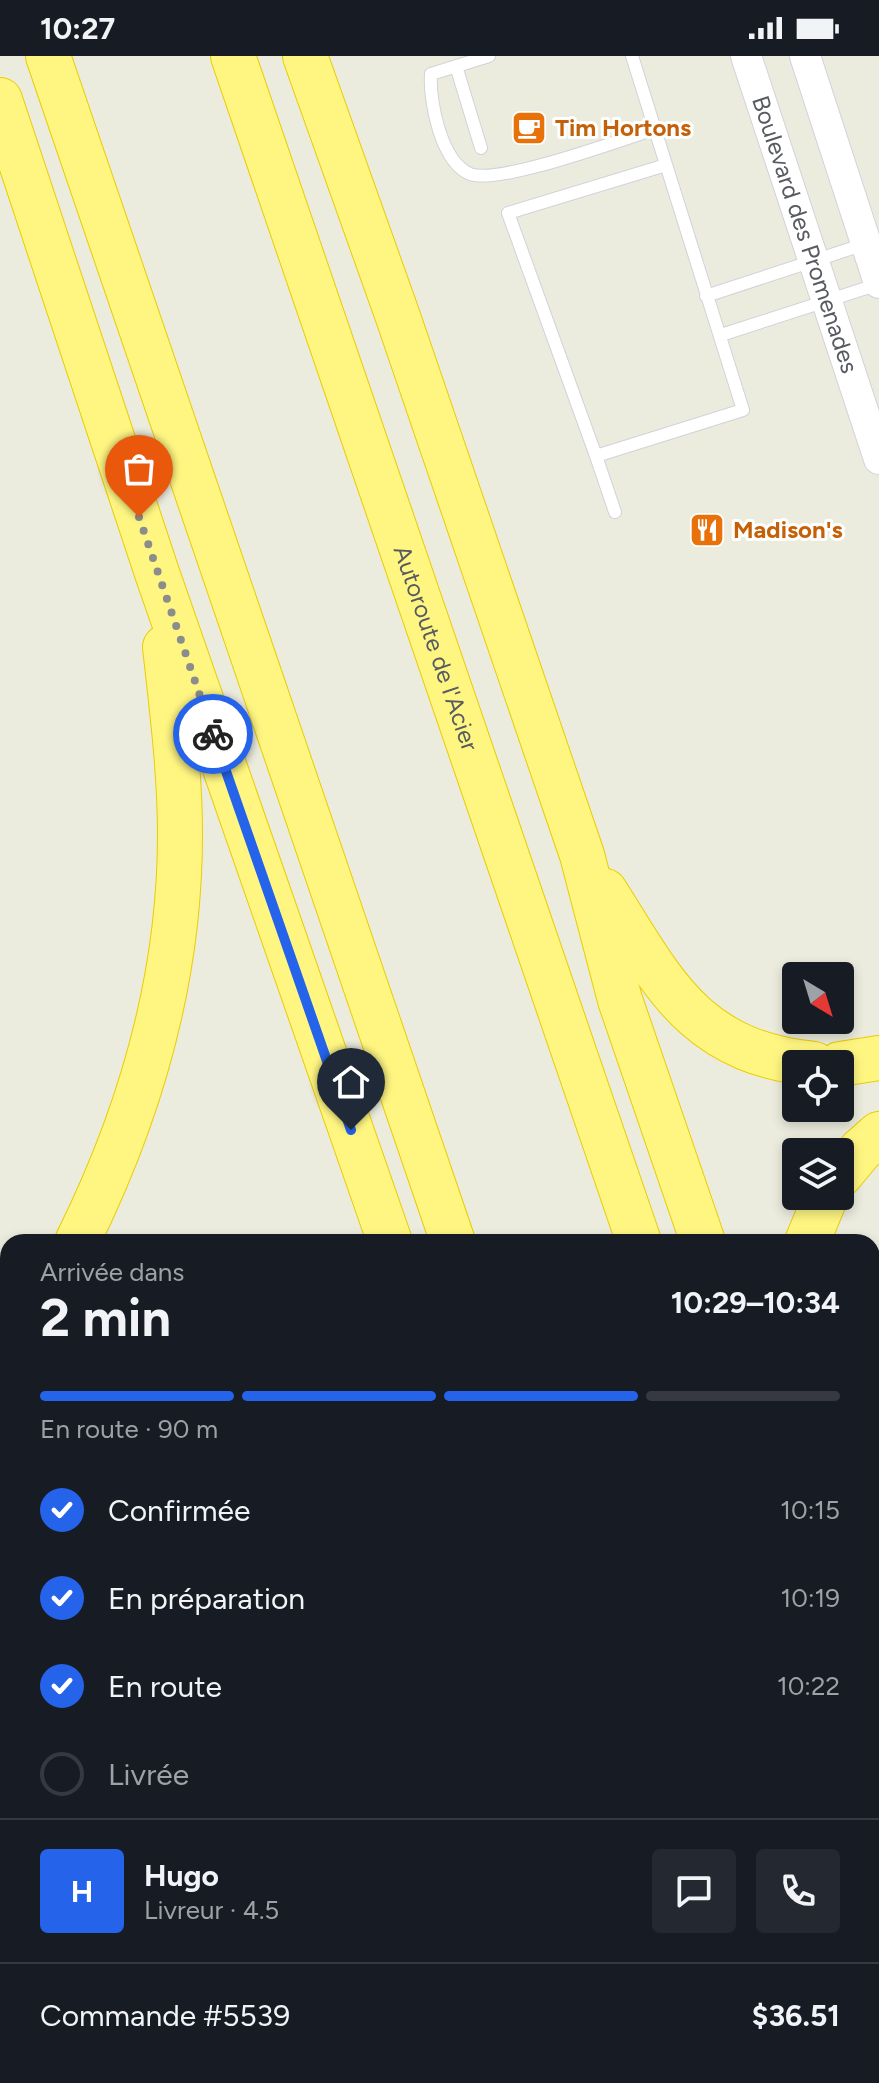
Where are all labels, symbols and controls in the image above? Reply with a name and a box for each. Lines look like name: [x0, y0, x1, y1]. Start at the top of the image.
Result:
text: 10:27: [40, 10, 115, 47]
street label: Boulevard des Promenades: [746, 92, 865, 377]
cafe icon: Tim Hortons: [510, 109, 548, 147]
place label: Tim Hortons: [555, 113, 691, 142]
pin: [105, 435, 173, 517]
icon: bag: [117, 447, 161, 491]
restaurant icon: Madison's: [688, 511, 726, 549]
place label: Madison's: [733, 515, 843, 544]
street label: Autoroute de l'Acier: [388, 542, 485, 755]
courier: [173, 694, 253, 774]
icon: bike: [191, 712, 235, 756]
north arrow: [782, 962, 854, 1034]
map controls: [782, 962, 854, 1210]
pin: [317, 1048, 385, 1130]
button: locate: [782, 1050, 854, 1122]
icon: home: [329, 1060, 373, 1104]
button: layers: [782, 1138, 854, 1210]
text: Arrivée dans: [40, 1256, 184, 1288]
text: 10:29–10:34: [671, 1284, 840, 1321]
text: 2 min: [40, 1287, 171, 1349]
text: En route · 90 m: [40, 1413, 218, 1445]
icon: check: [40, 1488, 84, 1532]
text: Confirmée: [108, 1492, 250, 1529]
text: 10:15: [780, 1494, 840, 1526]
icon: check: [40, 1576, 84, 1620]
text: En préparation: [108, 1580, 305, 1617]
text: 10:19: [781, 1582, 840, 1614]
icon: check: [40, 1664, 84, 1708]
text: En route: [108, 1668, 222, 1705]
text: 10:22: [777, 1670, 840, 1702]
text: Livrée: [108, 1756, 189, 1793]
button: chat: [652, 1849, 736, 1933]
button: phone: [756, 1849, 840, 1933]
text: Hugo: [144, 1857, 219, 1894]
text: H: [71, 1873, 93, 1910]
text: Livreur · 4.5: [144, 1894, 279, 1926]
text: Commande #5539: [40, 1997, 290, 2034]
text: $36.51: [752, 1997, 840, 2034]

